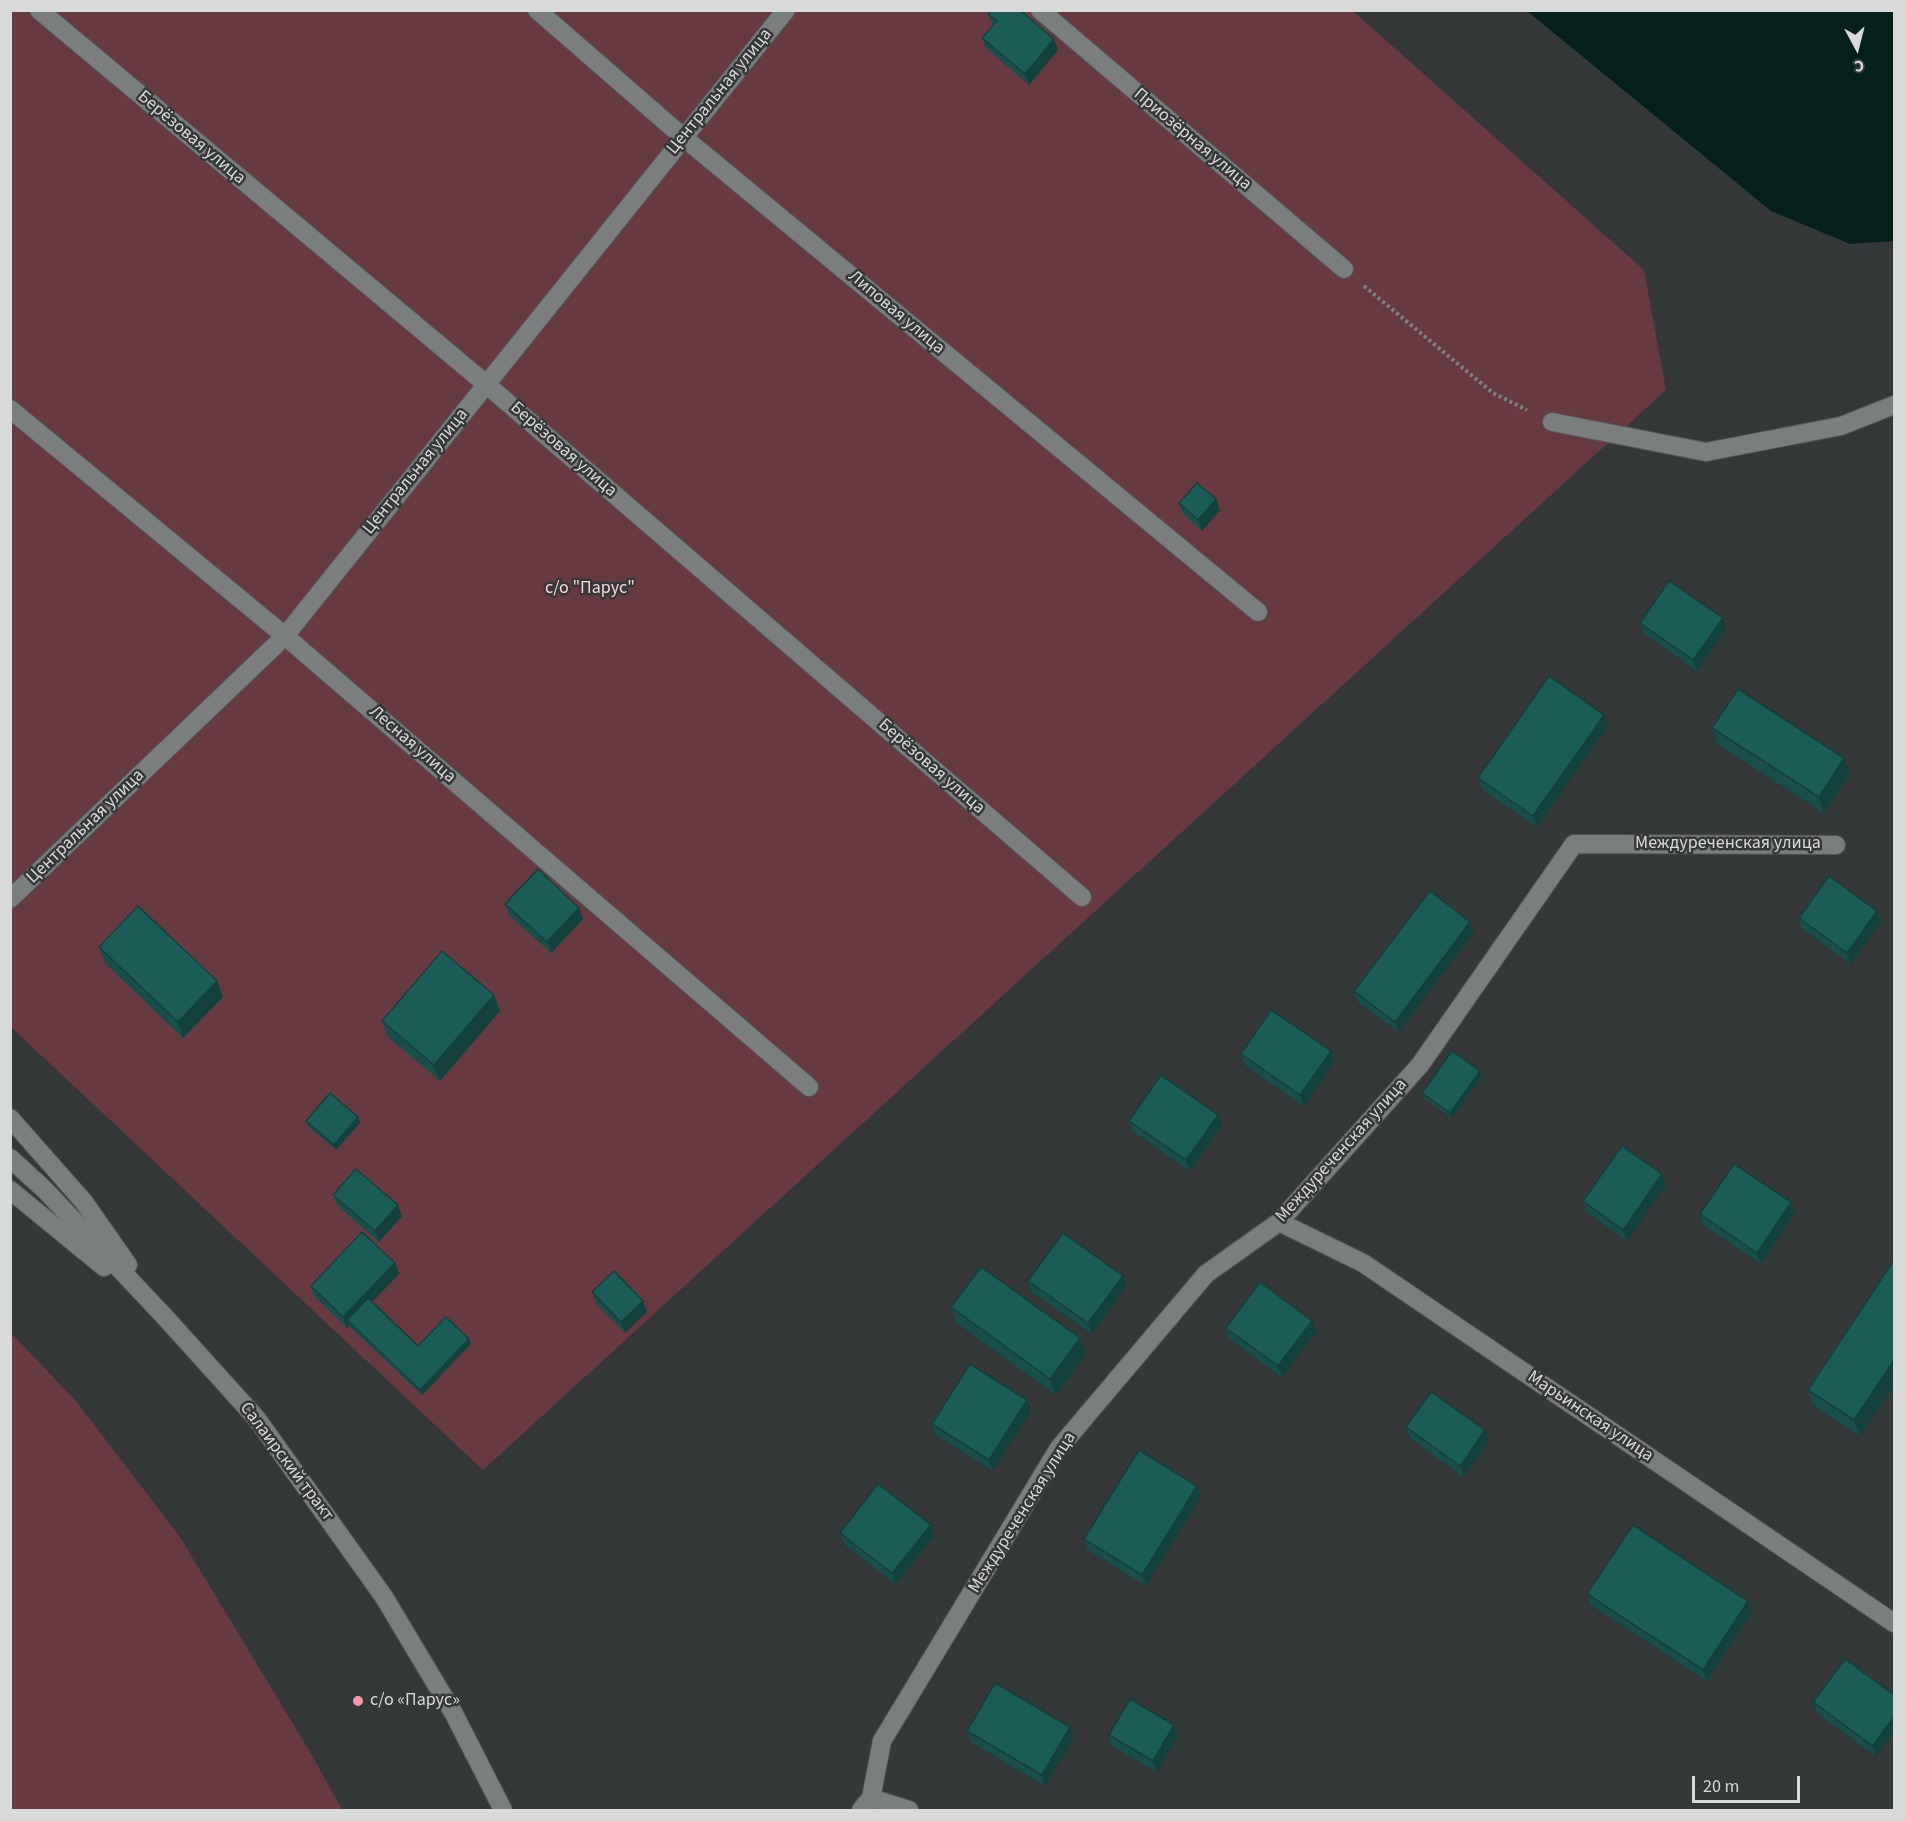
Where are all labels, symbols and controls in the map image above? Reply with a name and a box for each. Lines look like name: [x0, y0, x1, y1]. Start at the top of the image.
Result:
north arrow: [1827, 18, 1887, 78]
street label: Центральная улица: [663, 25, 777, 159]
text: С: [1853, 54, 1865, 77]
street label: Приозёрная улица: [1129, 84, 1255, 196]
street label: Берёзовая улица: [133, 86, 249, 190]
street label: Липовая улица: [843, 266, 949, 360]
street label: Берёзовая улица: [505, 398, 621, 502]
street label: Центральная улица: [359, 405, 473, 539]
park label: с/о "Парус": [545, 578, 635, 600]
street label: Лесная улица: [364, 702, 460, 788]
street label: Берёзовая улица: [873, 715, 989, 819]
street label: Центральная улица: [23, 765, 149, 889]
street label: Междуреченская улица: [1635, 833, 1821, 855]
street label: Междуреченская улица: [1272, 1075, 1412, 1227]
street label: Марьинская улица: [1523, 1367, 1657, 1467]
street label: Салаирский тракт: [234, 1398, 338, 1526]
street label: Междуреченская улица: [965, 1429, 1081, 1597]
place label: с/о «Парус»: [370, 1690, 460, 1712]
marker: с/о «Парус»: [351, 1694, 365, 1708]
scale bar: [1695, 1764, 1803, 1802]
text: 20 m: [1703, 1774, 1739, 1799]

